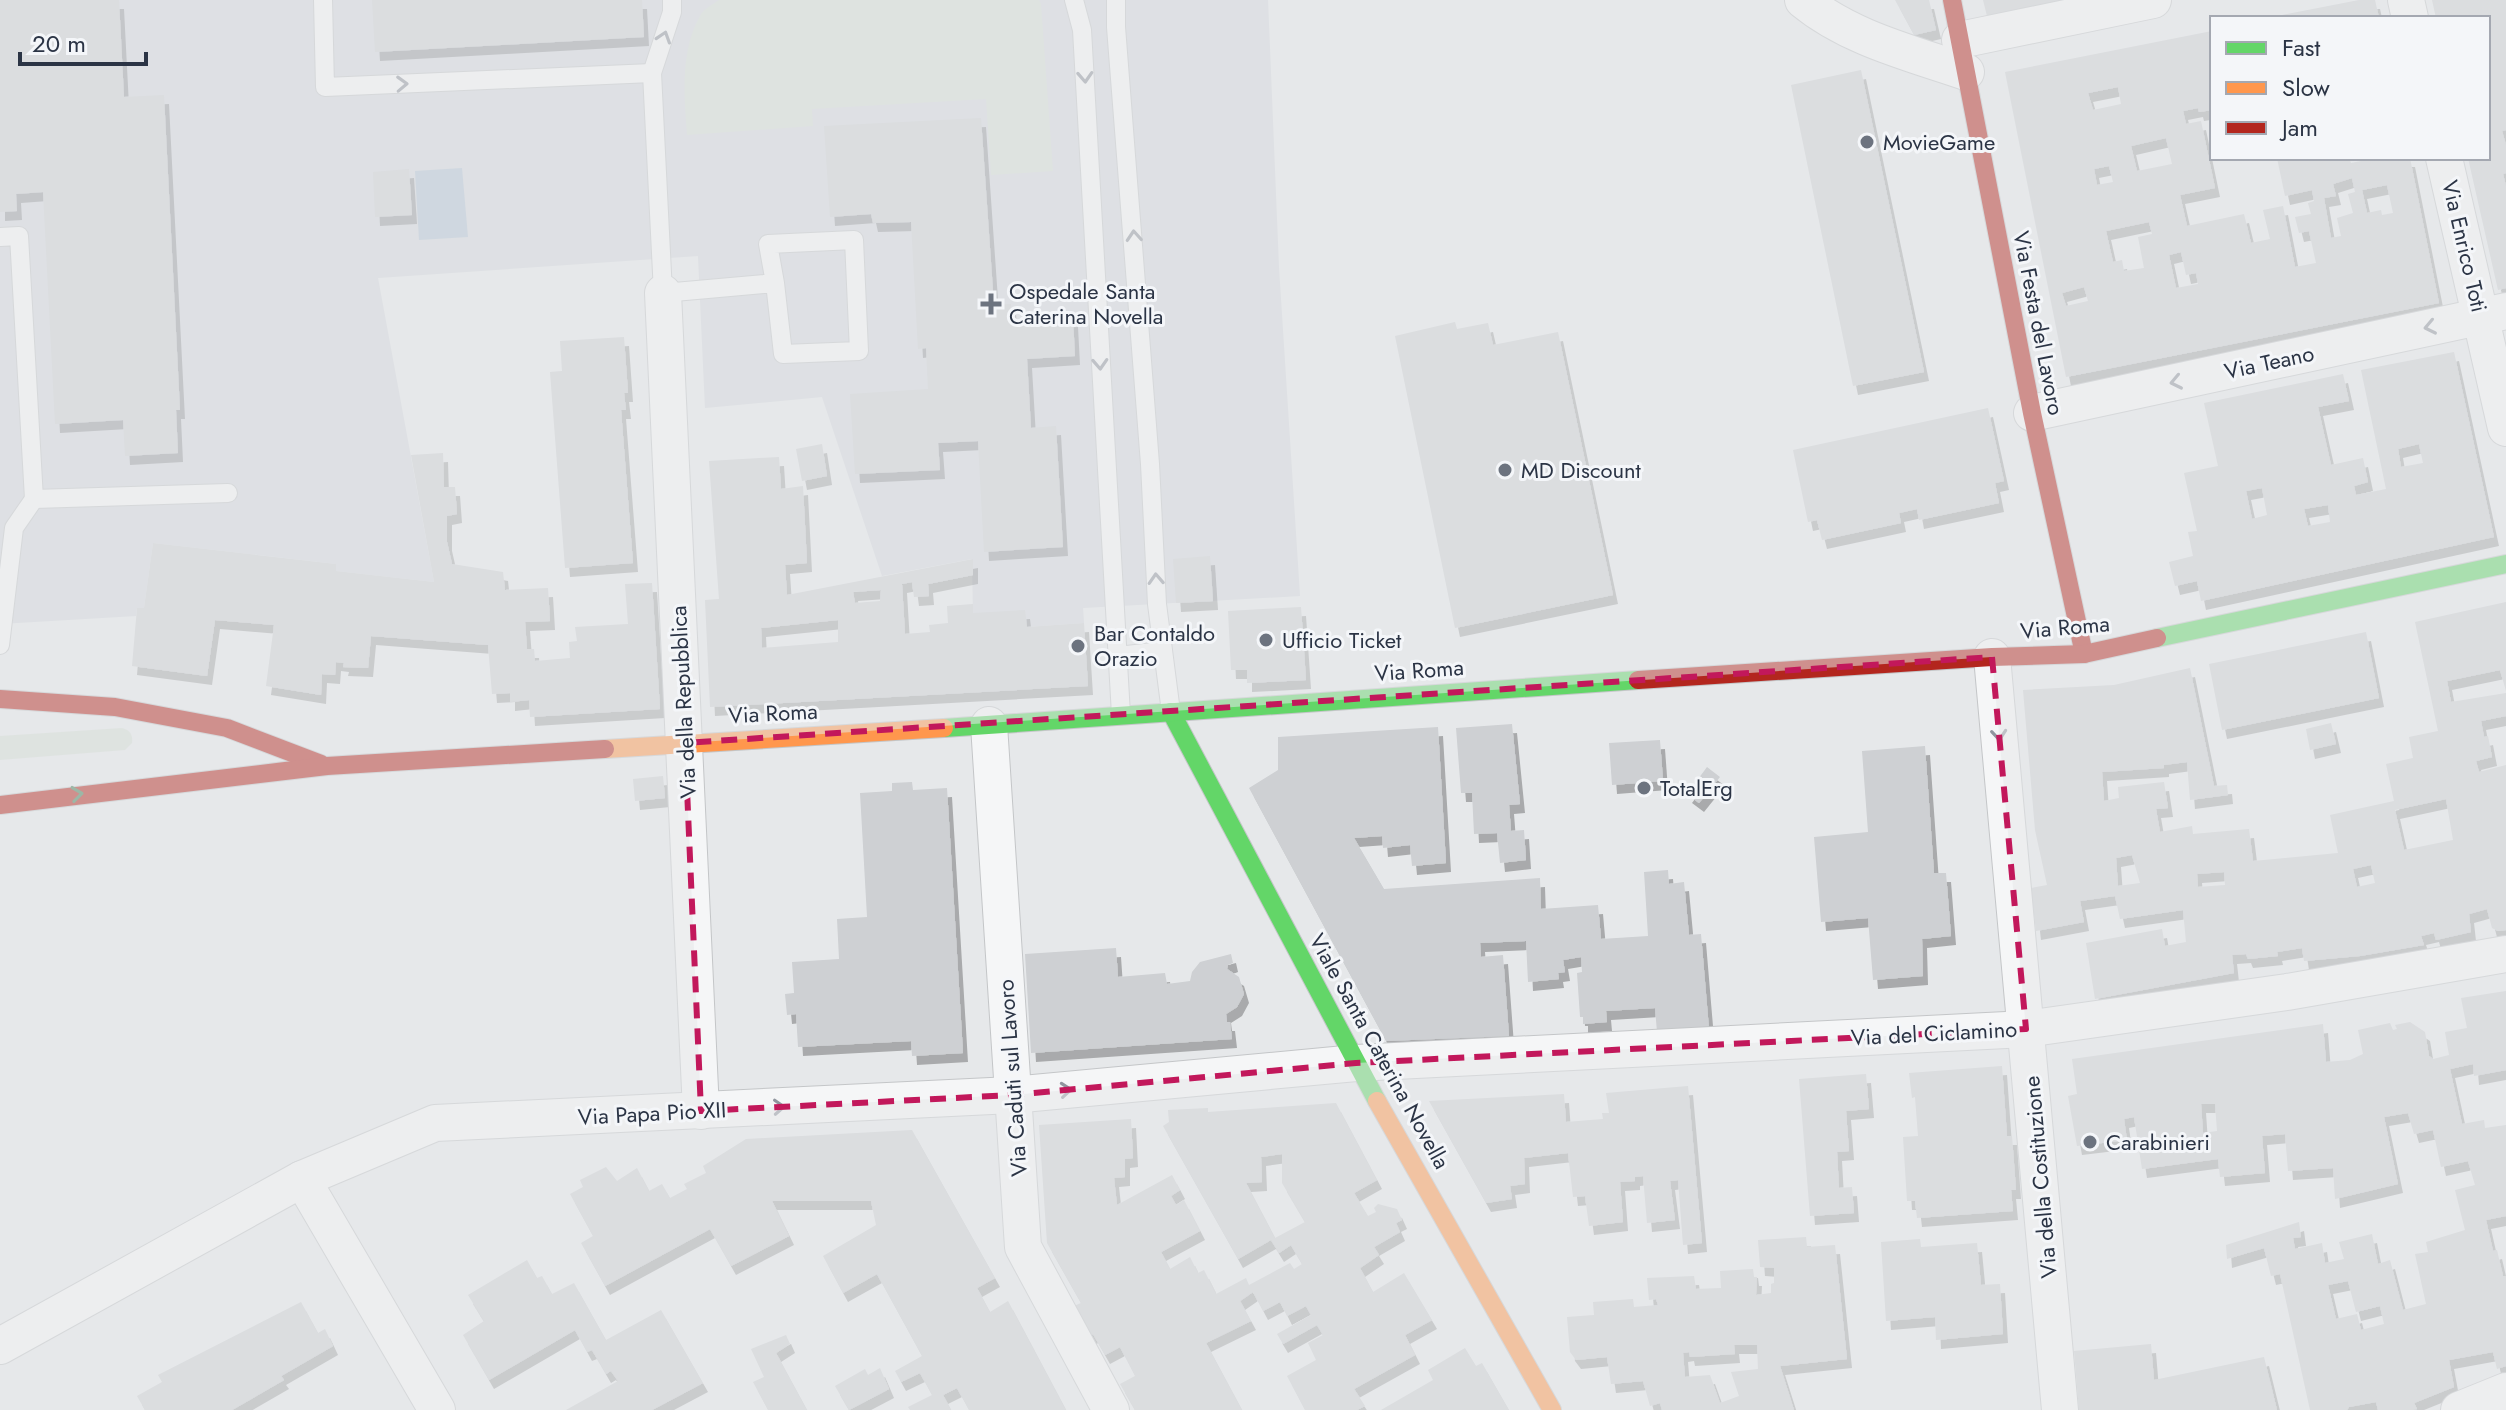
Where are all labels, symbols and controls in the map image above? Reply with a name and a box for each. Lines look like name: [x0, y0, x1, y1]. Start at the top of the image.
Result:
scale bar: [20, 16, 146, 66]
legend: [2210, 16, 2490, 160]
text: 20 m: [32, 26, 86, 61]
text: Fast: [2282, 30, 2320, 65]
one-way arrow: [654, 31, 670, 45]
text: Slow: [2282, 70, 2330, 105]
one-way arrow: [1076, 71, 1093, 84]
one-way arrow: [396, 75, 409, 92]
text: Jam: [2279, 110, 2318, 145]
place label: MovieGame: [1883, 126, 1995, 158]
marker: MovieGame: [1858, 133, 1876, 151]
street label: Via Enrico Toti: [2434, 177, 2496, 315]
street label: Via Festa del Lavoro: [2005, 228, 2073, 418]
one-way arrow: [1126, 229, 1143, 242]
place label: Ospedale Santa Caterina Novella: [1009, 275, 1163, 332]
marker: Ospedale Santa Caterina Novella: [980, 293, 1002, 315]
one-way arrow: [2423, 318, 2437, 335]
street label: Via Teano: [2221, 337, 2317, 387]
one-way arrow: [1092, 358, 1109, 371]
one-way arrow: [2169, 373, 2183, 390]
place label: MD Discount: [1521, 454, 1642, 486]
marker: MD Discount: [1496, 461, 1514, 479]
one-way arrow: [1147, 572, 1164, 585]
street label: Via della Repubblica: [662, 605, 704, 799]
street label: Via Roma: [2019, 607, 2111, 647]
place label: Bar Contaldo Orazio: [1094, 617, 1215, 674]
place label: Ufficio Ticket: [1282, 624, 1402, 656]
marker: Ufficio Ticket: [1257, 631, 1275, 649]
marker: Bar Contaldo Orazio: [1069, 637, 1087, 655]
street label: Via Roma: [1373, 651, 1465, 689]
street label: Via Roma: [727, 695, 819, 731]
one-way arrow: [1990, 729, 2007, 742]
place label: TotalErg: [1660, 772, 1733, 804]
marker: TotalErg: [1635, 779, 1653, 797]
one-way arrow: [70, 786, 84, 803]
street label: Viale Santa Caterina Novella: [1302, 927, 1458, 1175]
street label: Via Caduti sul Lavoro: [989, 978, 1035, 1178]
street label: Via del Ciclamino: [1850, 1013, 2018, 1053]
street label: Via della Costituzione: [2015, 1074, 2065, 1280]
one-way arrow: [1060, 1081, 1073, 1098]
street label: Via Papa Pio XII: [577, 1093, 727, 1133]
one-way arrow: [773, 1099, 786, 1116]
place label: Carabinieri: [2106, 1126, 2210, 1158]
marker: Carabinieri: [2081, 1133, 2099, 1151]

